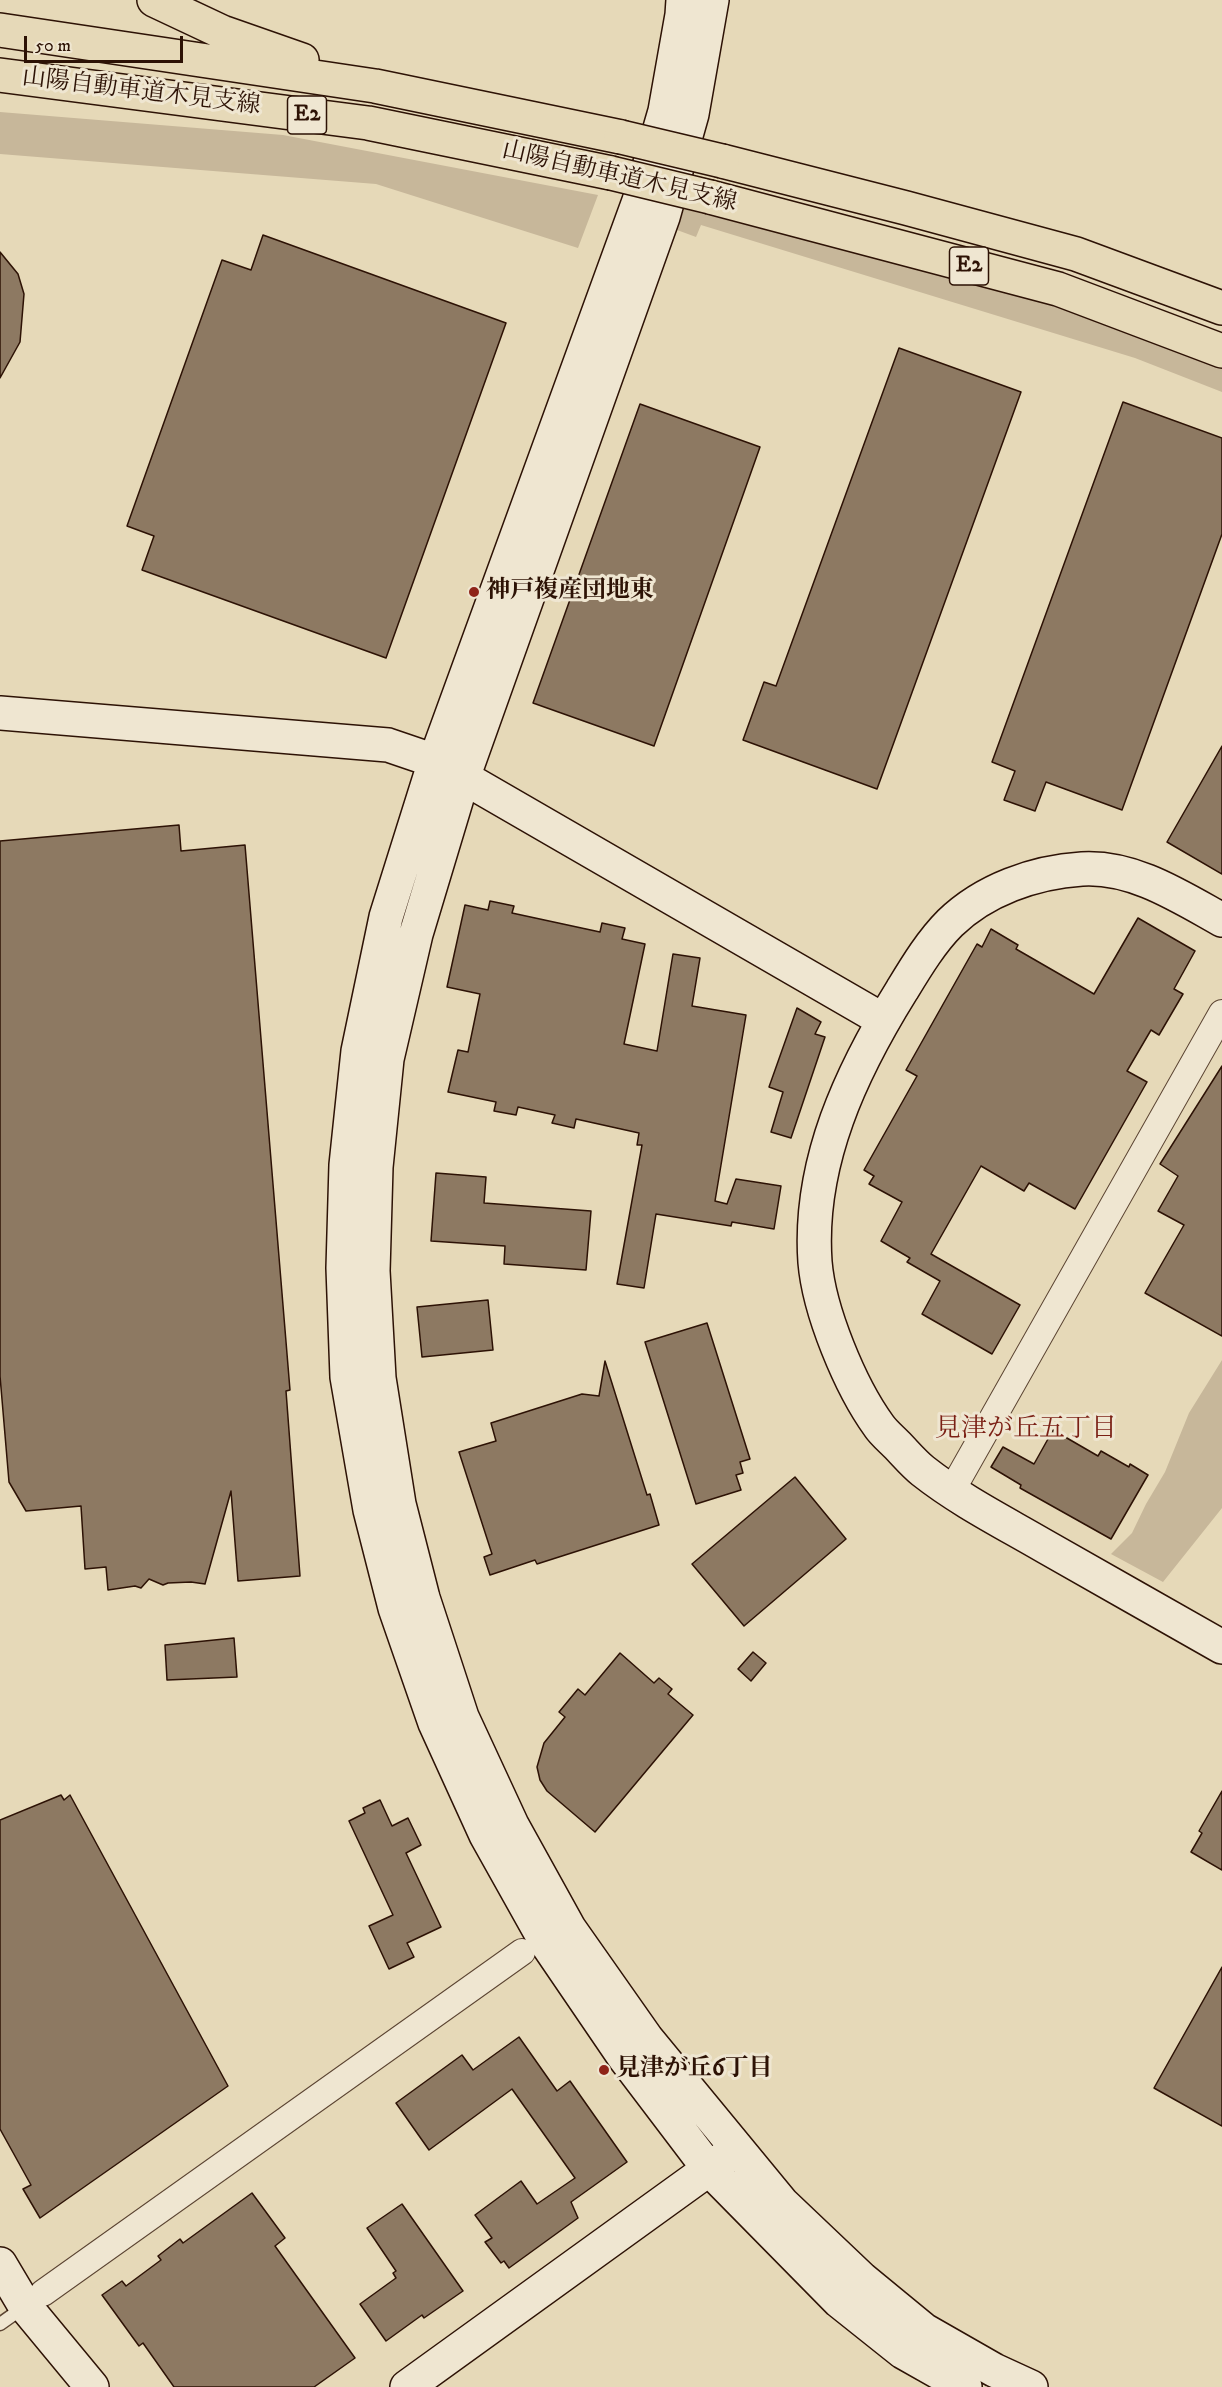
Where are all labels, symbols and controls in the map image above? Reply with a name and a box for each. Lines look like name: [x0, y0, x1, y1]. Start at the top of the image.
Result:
scale bar: [27, 24, 186, 62]
text: 50 m: [35, 35, 71, 57]
street label: 山陽自動車道木見支線: [20, 64, 262, 122]
road number: E2: [288, 96, 326, 134]
street label: 山陽自動車道木見支線: [499, 137, 739, 219]
road number: E2: [950, 247, 988, 285]
place label: 神戸複産団地東: [486, 578, 654, 606]
marker: 神戸複産団地東: [467, 585, 481, 599]
district label: 見津が丘五丁目: [935, 1415, 1117, 1447]
place label: 見津が丘6丁目: [616, 2056, 772, 2084]
marker: 見津が丘6丁目: [597, 2063, 611, 2077]

